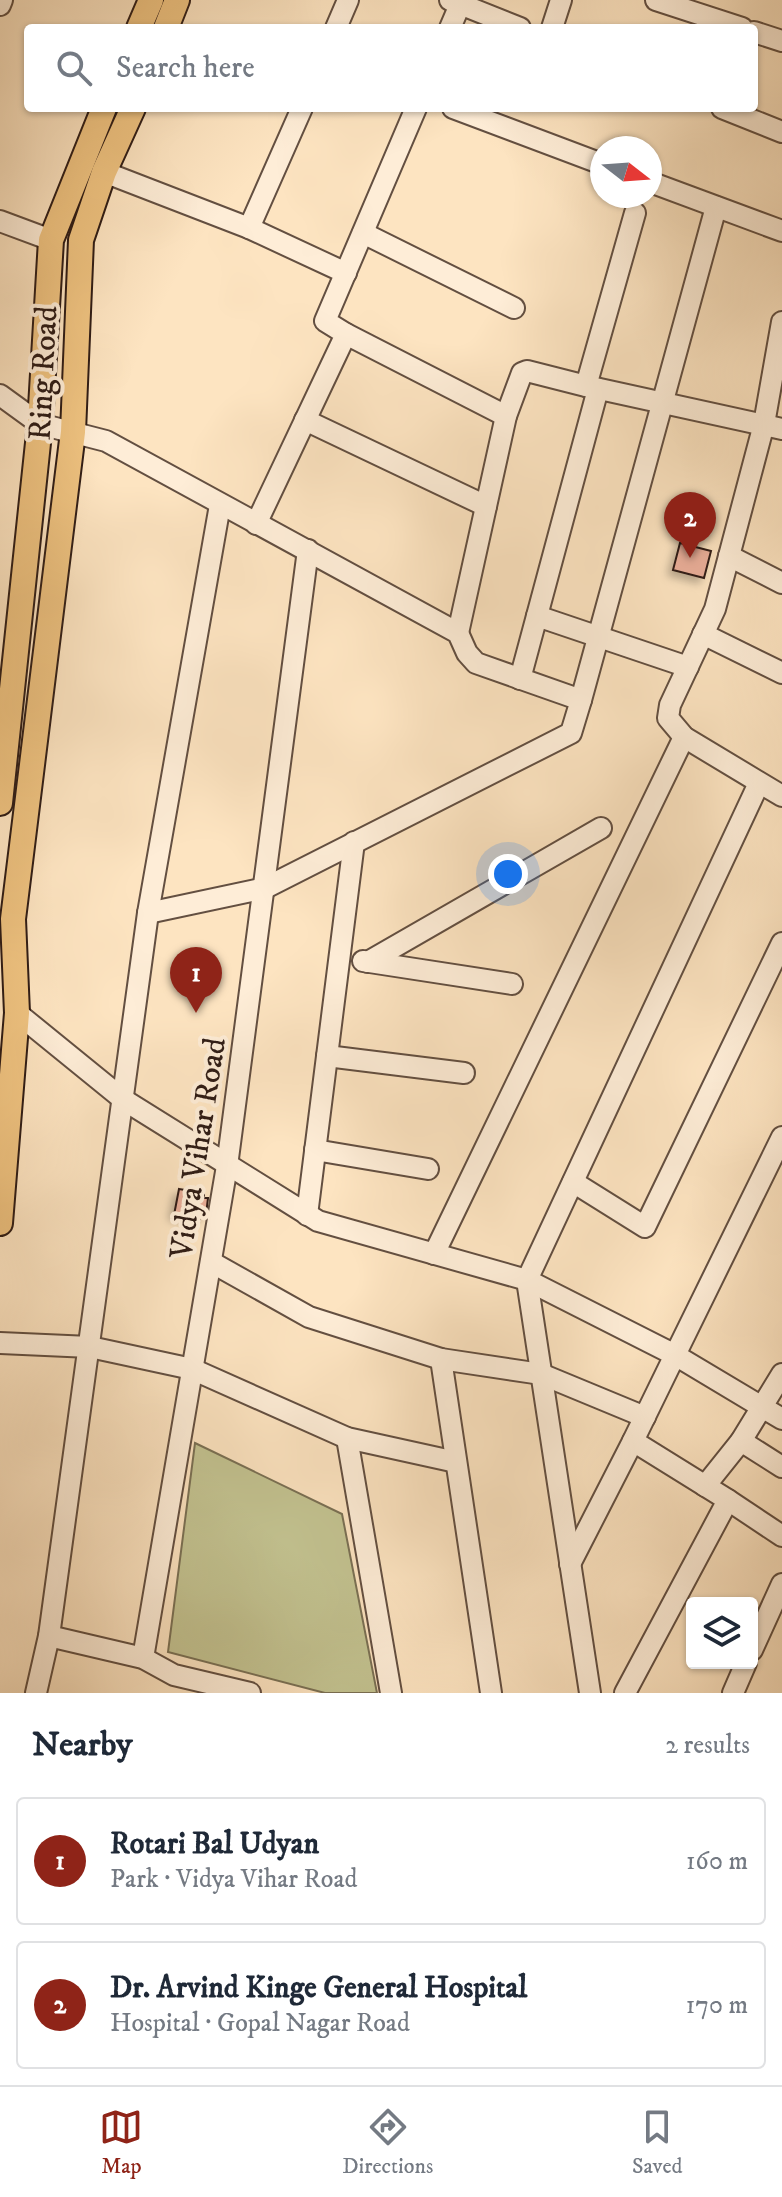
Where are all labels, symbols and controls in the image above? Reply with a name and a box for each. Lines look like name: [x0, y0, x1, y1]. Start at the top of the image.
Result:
search box: [24, 24, 758, 112]
icon: search: [52, 46, 96, 90]
text: Search here: [116, 50, 255, 87]
north arrow: [590, 136, 662, 208]
street label: Ring Road: [20, 305, 68, 442]
pin: 2: [664, 492, 716, 558]
your location: [488, 854, 528, 894]
pin: 1: [170, 947, 222, 1013]
street label: Vidya Vihar Road: [162, 1035, 236, 1263]
map controls: [686, 1597, 758, 1669]
button: layers: [686, 1597, 758, 1669]
text: Nearby: [32, 1724, 133, 1766]
text: 2 results: [665, 1729, 750, 1762]
text: Rotari Bal Udyan: [110, 1826, 319, 1863]
text: 1: [55, 1845, 65, 1878]
text: 160 m: [686, 1845, 748, 1878]
text: Park · Vidya Vihar Road: [110, 1863, 357, 1896]
text: Dr. Arvind Kinge General Hospital: [110, 1970, 527, 2007]
text: 2: [54, 1989, 66, 2022]
text: 170 m: [686, 1989, 748, 2022]
text: Hospital · Gopal Nagar Road: [110, 2007, 410, 2040]
tab: Map: [99, 2105, 143, 2180]
tab: Directions: [342, 2105, 433, 2180]
tab: Saved: [632, 2105, 683, 2180]

